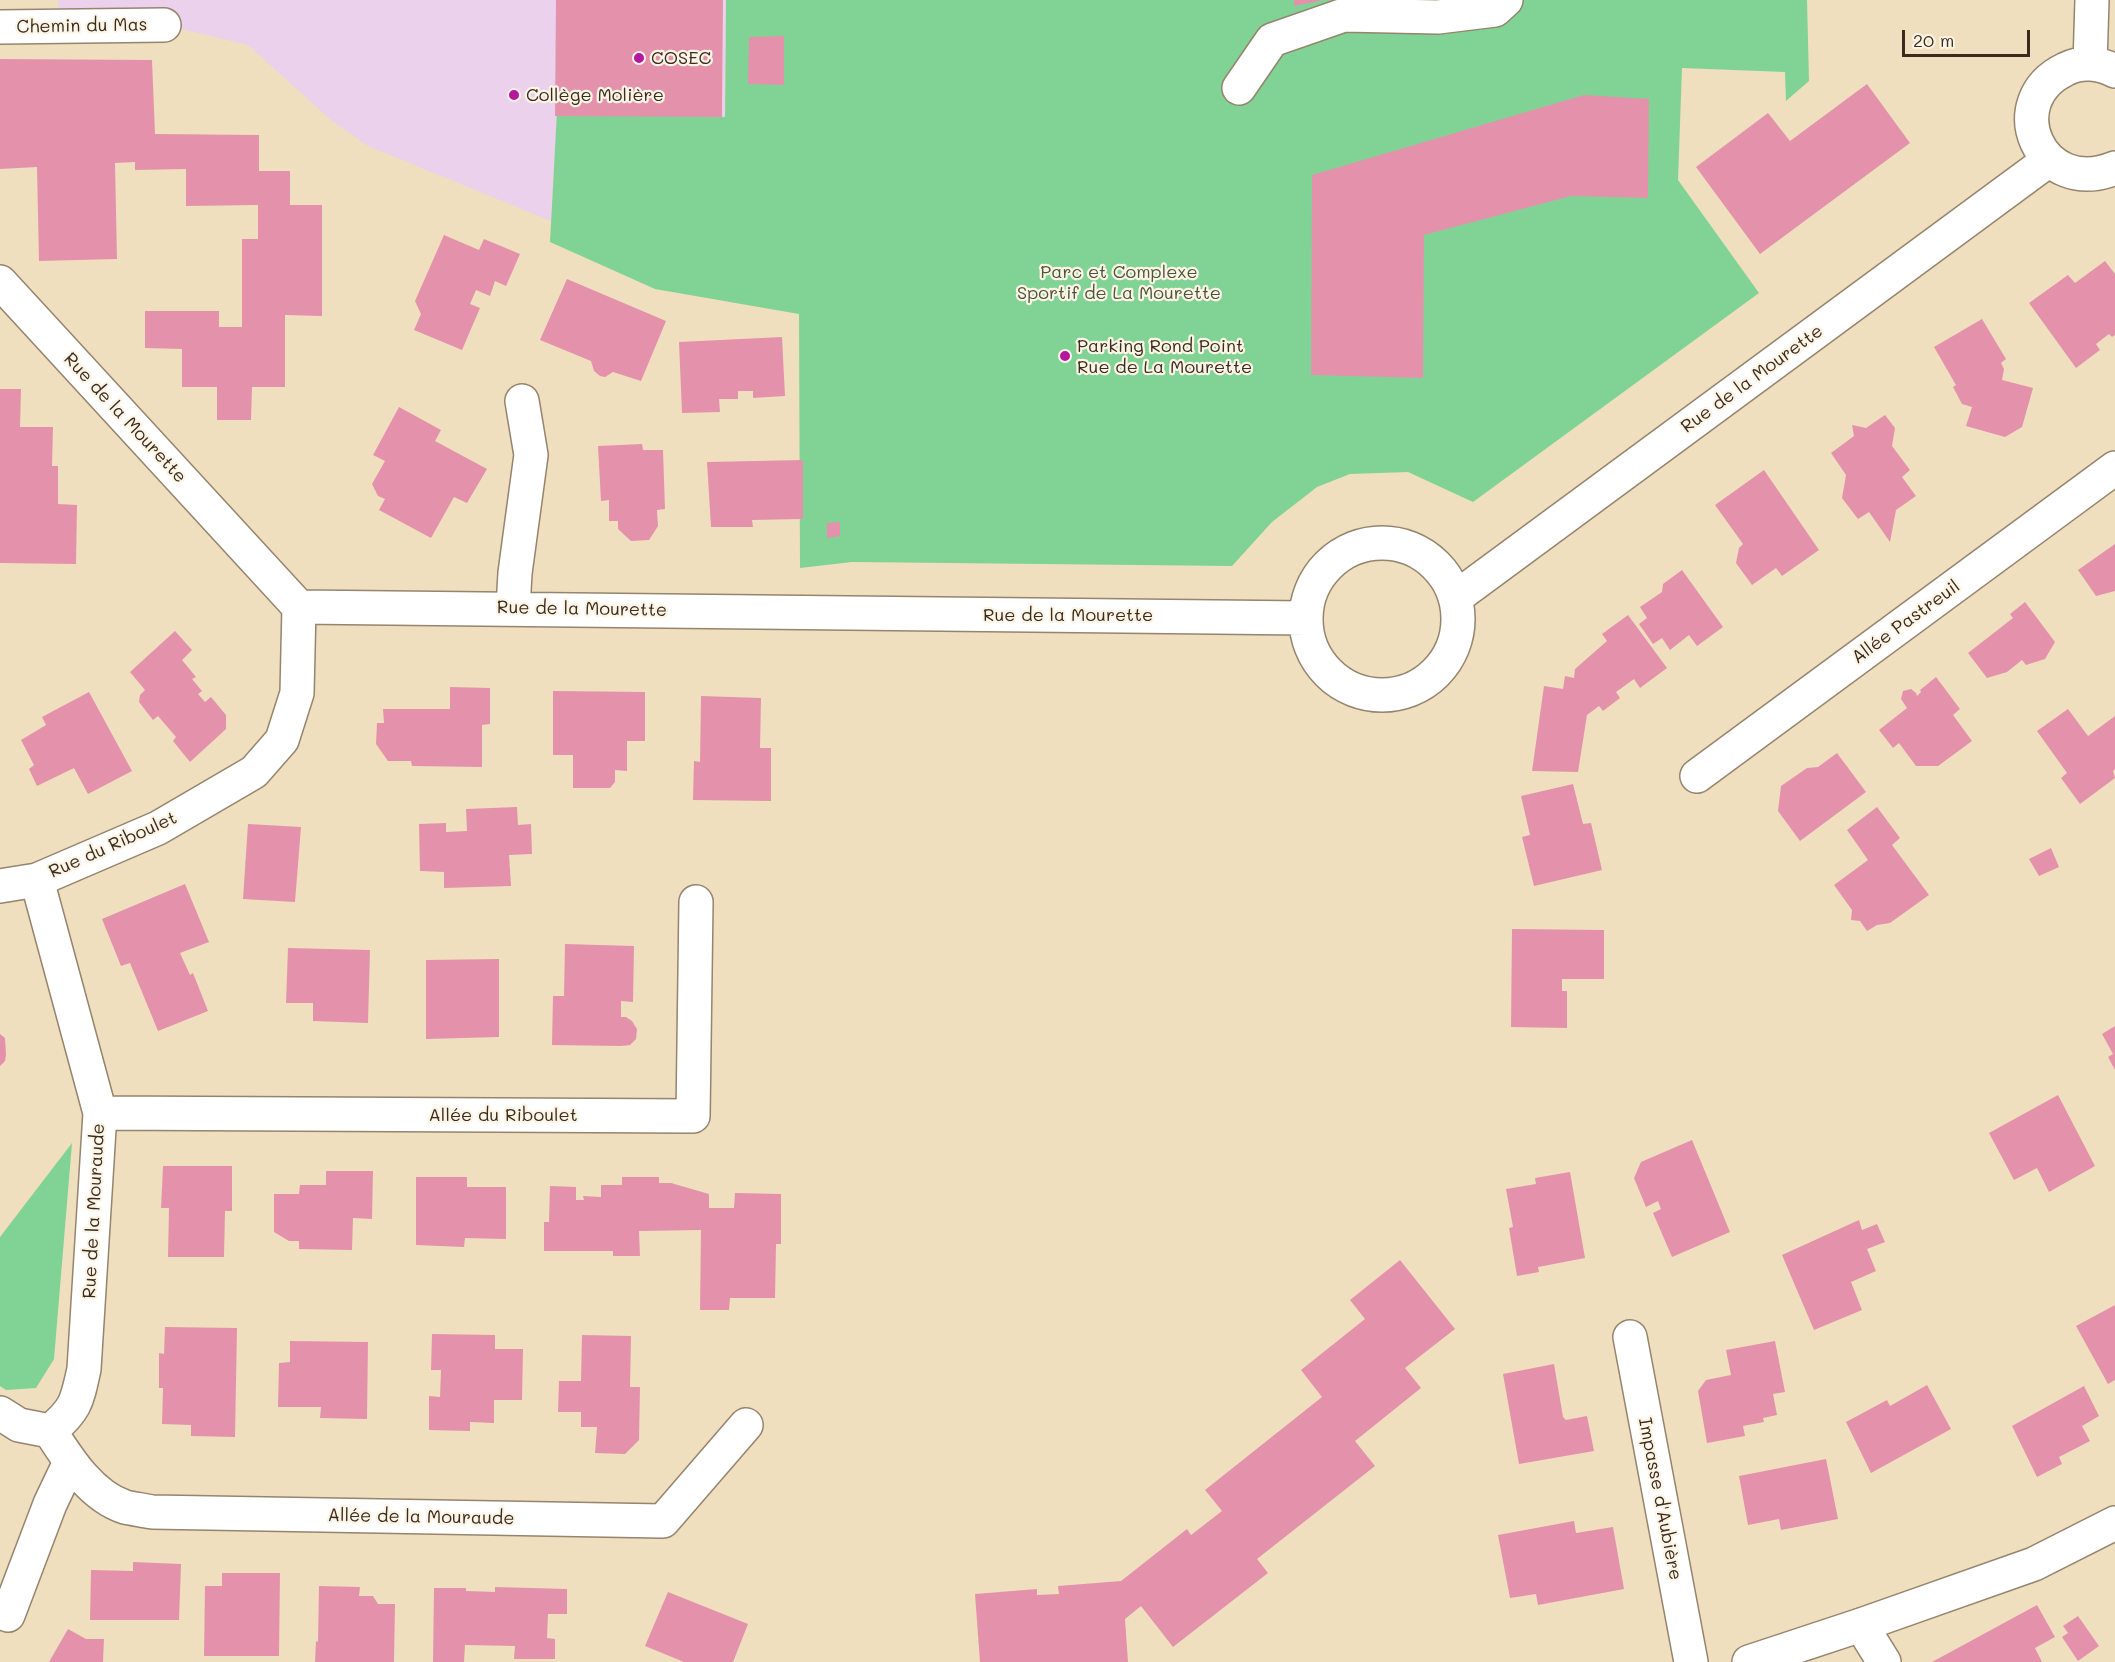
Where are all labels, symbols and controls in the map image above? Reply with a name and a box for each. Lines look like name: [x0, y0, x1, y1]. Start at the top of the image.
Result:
street label: Chemin du Mas: [16, 14, 148, 38]
scale bar: [1905, 18, 2032, 56]
text: 20 m: [1913, 28, 1954, 52]
place label: COSEC: [651, 47, 711, 69]
marker: COSEC: [632, 51, 646, 65]
place label: Collège Molière: [526, 84, 664, 106]
marker: Collège Molière: [507, 88, 521, 102]
park label: Parc et Complexe Sportif de La Mourette: [1017, 261, 1221, 304]
street label: Rue de la Mourette: [1677, 320, 1827, 438]
place label: Parking Rond Point Rue de La Mourette: [1077, 335, 1252, 378]
street label: Rue de la Mourette: [59, 348, 191, 488]
marker: Parking Rond Point Rue de La Mourette: [1058, 349, 1072, 363]
street label: Allée Pastreuil: [1848, 576, 1964, 668]
street label: Rue de la Mourette: [497, 597, 667, 621]
street label: Rue de la Mourette: [983, 604, 1153, 626]
street label: Rue du Riboulet: [46, 807, 180, 883]
street label: Allée du Riboulet: [428, 1104, 578, 1126]
street label: Rue de la Mouraude: [79, 1123, 109, 1299]
street label: Impasse d'Aubière: [1634, 1416, 1686, 1582]
street label: Allée de la Mouraude: [327, 1505, 515, 1529]

